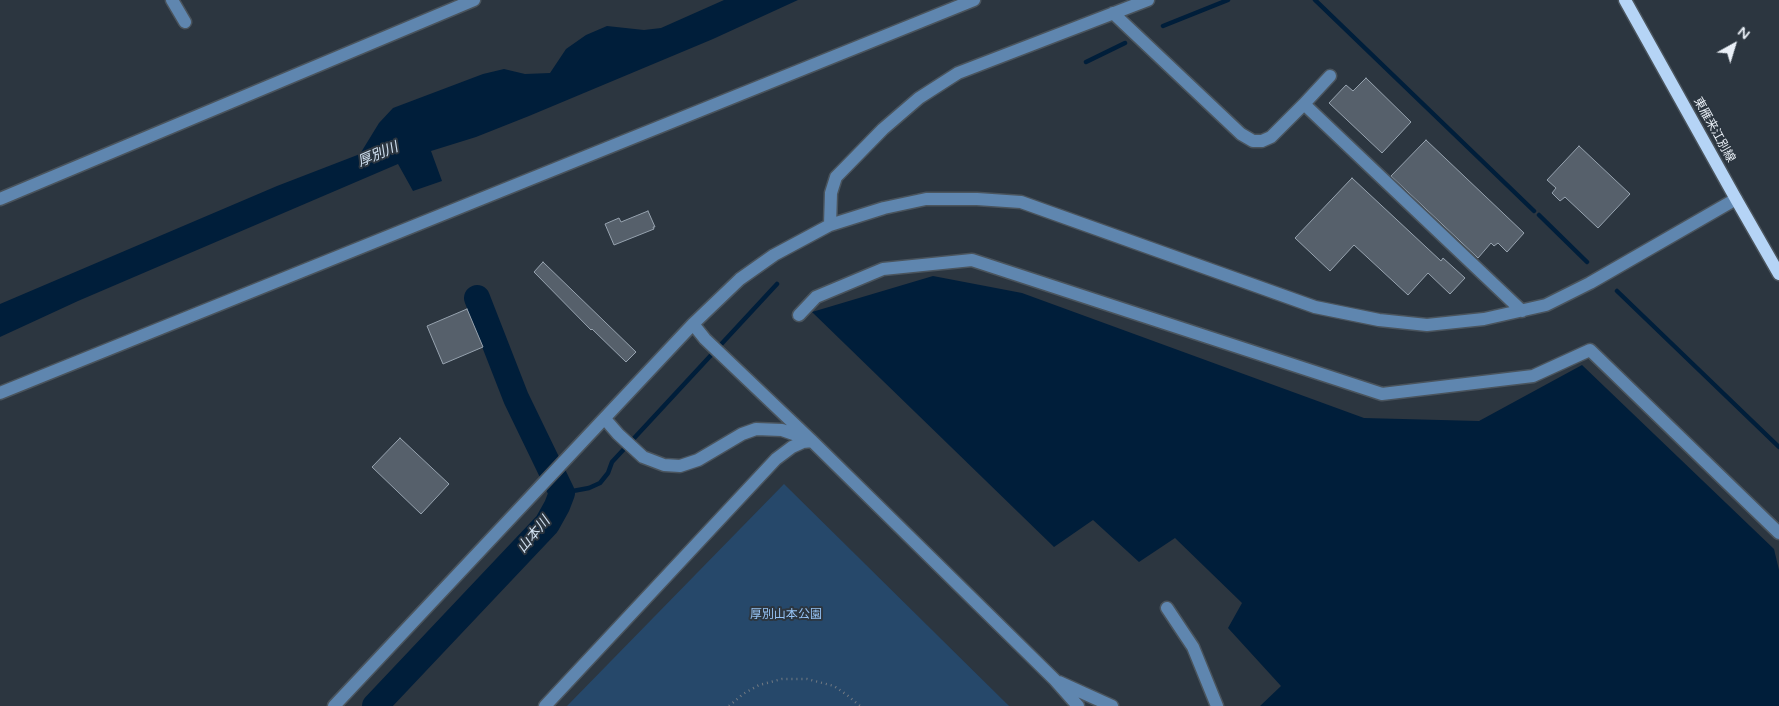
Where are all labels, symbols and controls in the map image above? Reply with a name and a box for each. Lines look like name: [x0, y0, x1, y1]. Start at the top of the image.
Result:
north arrow: [1709, 20, 1759, 70]
text: N: [1734, 23, 1753, 43]
street label: 東雁来江別線: [1690, 95, 1738, 165]
water label: 厚別川: [355, 139, 401, 171]
water label: 山本川: [514, 514, 554, 556]
park label: 厚別山本公園: [750, 608, 822, 622]

